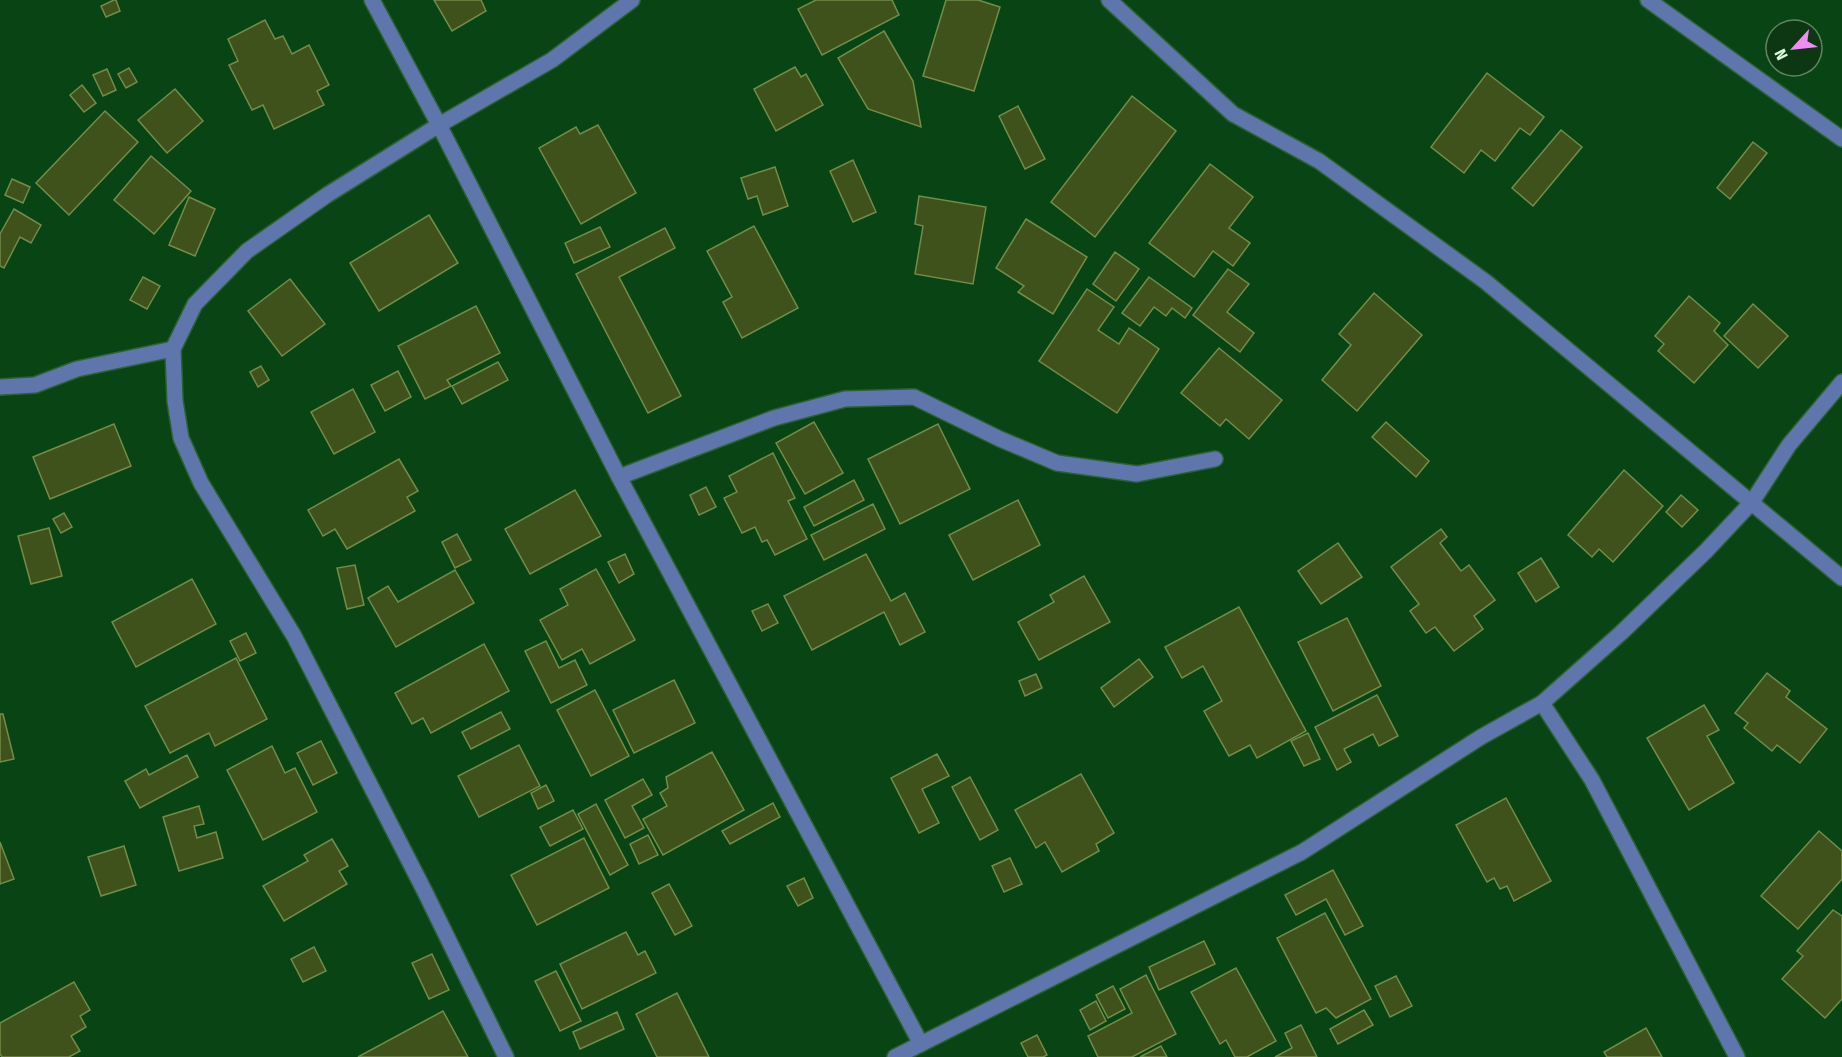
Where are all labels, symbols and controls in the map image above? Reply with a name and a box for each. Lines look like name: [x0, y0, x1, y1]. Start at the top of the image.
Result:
north arrow: [1764, 18, 1824, 78]
text: N: [1770, 46, 1792, 63]

